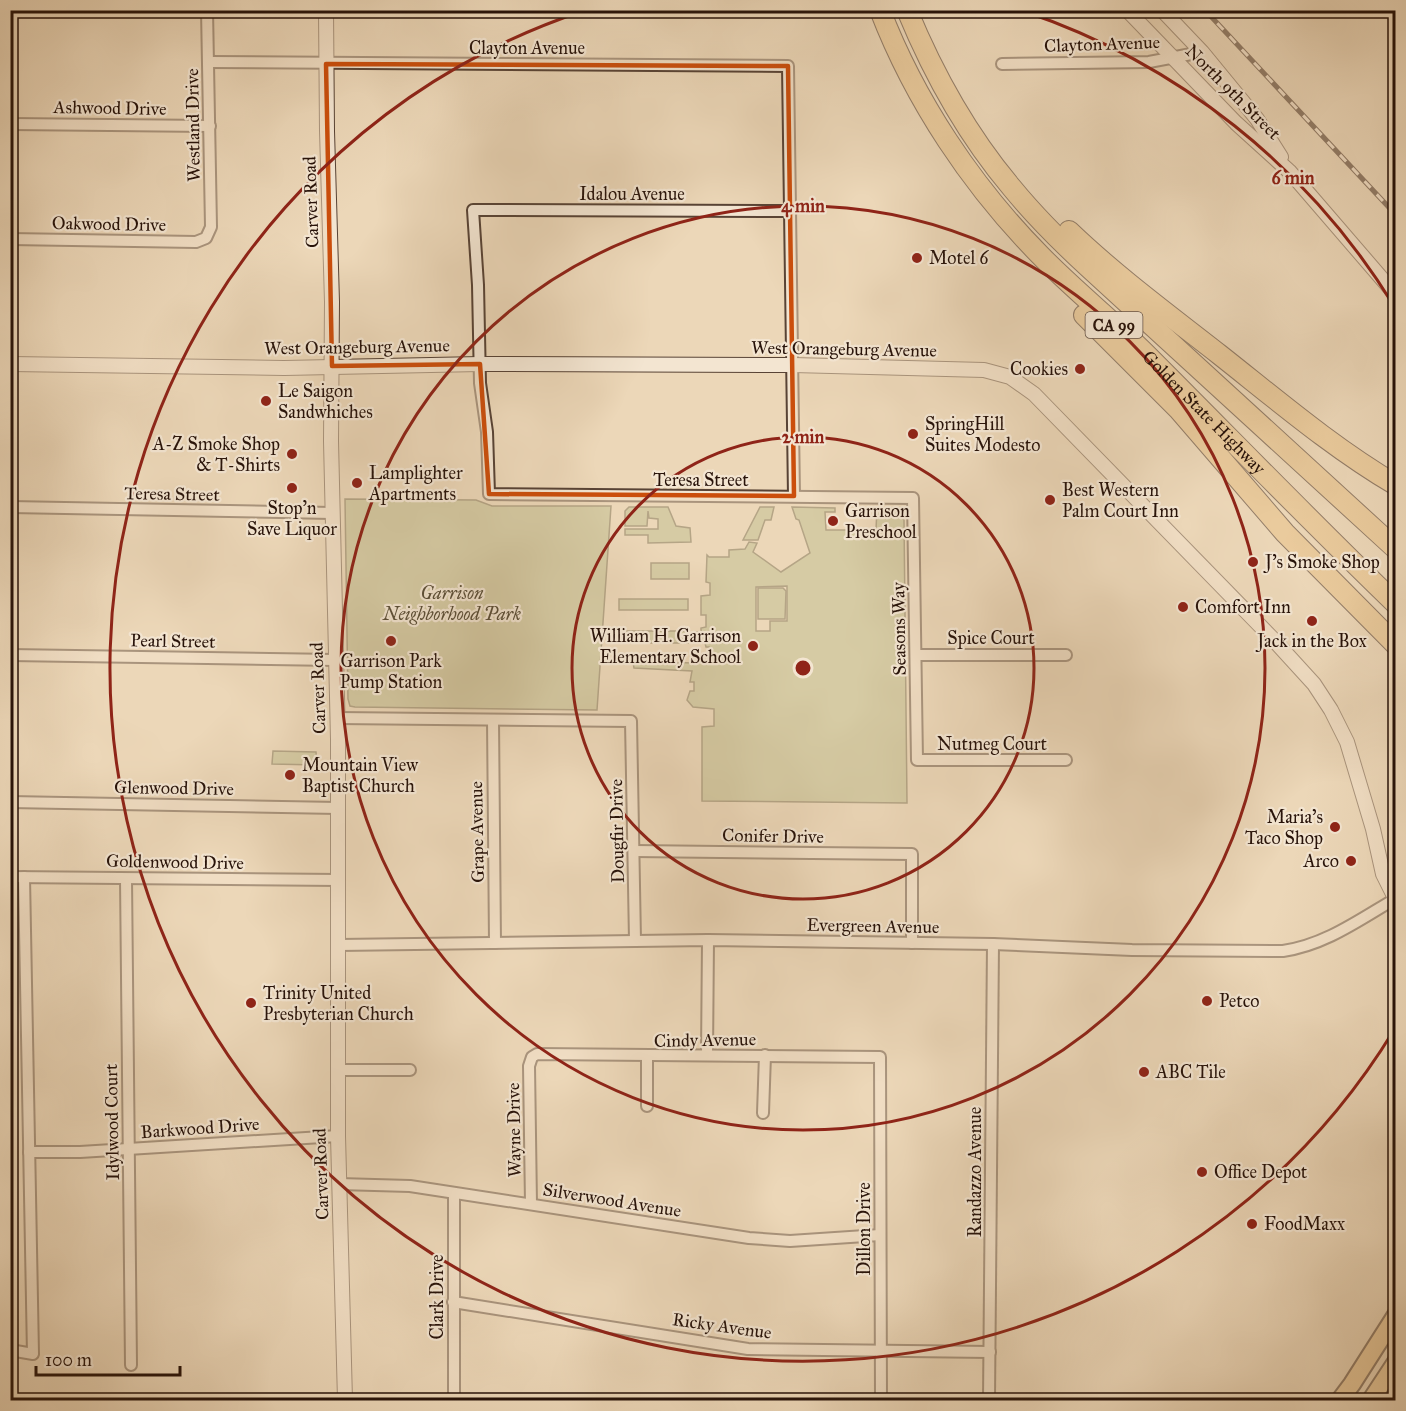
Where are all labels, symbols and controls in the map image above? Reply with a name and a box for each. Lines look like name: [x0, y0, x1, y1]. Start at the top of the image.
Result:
street label: Clayton Avenue: [1044, 31, 1160, 57]
street label: Clayton Avenue: [469, 37, 585, 59]
street label: North 9th Street: [1181, 40, 1286, 145]
street label: Westland Drive: [181, 68, 205, 182]
street label: Ashwood Drive: [52, 96, 167, 120]
street label: Carver Road: [298, 156, 324, 248]
text: 6 min: [1272, 167, 1315, 189]
street label: Idalou Avenue: [579, 183, 685, 205]
text: 4 min: [781, 195, 825, 218]
street label: Oakwood Drive: [52, 212, 166, 236]
place label: Motel 6: [929, 247, 989, 269]
marker: Motel 6: [910, 251, 924, 265]
road number: CA 99: [1086, 312, 1142, 338]
street label: West Orangeburg Avenue: [264, 334, 450, 361]
street label: West Orangeburg Avenue: [751, 336, 937, 363]
street label: Golden State Highway: [1138, 346, 1270, 479]
place label: Cookies: [1010, 358, 1068, 380]
marker: Cookies: [1073, 362, 1087, 376]
place label: Le Saigon Sandwhiches: [278, 380, 373, 423]
marker: Le Saigon Sandwhiches: [259, 394, 273, 408]
place label: SpringHill Suites Modesto: [925, 413, 1040, 456]
text: 2 min: [782, 426, 825, 448]
marker: SpringHill Suites Modesto: [906, 427, 920, 441]
place label: A-Z Smoke Shop & T-Shirts: [152, 433, 280, 476]
marker: A-Z Smoke Shop & T-Shirts: [285, 447, 299, 461]
place label: Lamplighter Apartments: [368, 462, 463, 505]
street label: Teresa Street: [653, 469, 749, 491]
marker: Lamplighter Apartments: [350, 476, 364, 490]
place label: Best Western Palm Court Inn: [1062, 479, 1179, 522]
marker: Stop'n Save Liquor: [285, 481, 299, 495]
street label: Teresa Street: [124, 482, 220, 506]
marker: Best Western Palm Court Inn: [1043, 493, 1057, 507]
place label: Stop'n Save Liquor: [247, 497, 337, 541]
place label: Garrison Preschool: [845, 500, 917, 543]
marker: Garrison Preschool: [826, 514, 840, 528]
place label: J's Smoke Shop: [1263, 551, 1380, 574]
marker: J's Smoke Shop: [1246, 555, 1260, 569]
park label: Garrison Neighborhood Park: [382, 582, 521, 625]
street label: Seasons Way: [887, 582, 911, 676]
place label: Comfort Inn: [1195, 596, 1291, 618]
marker: Comfort Inn: [1176, 600, 1190, 614]
marker: Jack in the Box: [1305, 614, 1319, 628]
place label: William H. Garrison Elementary School: [590, 625, 741, 668]
street label: Spice Court: [947, 627, 1035, 649]
street label: Pearl Street: [130, 629, 216, 653]
place label: Jack in the Box: [1255, 630, 1367, 653]
marker: Garrison Park Pump Station: [384, 634, 398, 648]
marker: William H. Garrison Elementary School: [746, 639, 760, 653]
street label: Carver Road: [305, 642, 331, 734]
place label: Garrison Park Pump Station: [340, 650, 442, 693]
centre of rings: [793, 658, 813, 678]
street label: Nutmeg Court: [937, 733, 1048, 756]
place label: Mountain View Baptist Church: [302, 754, 418, 797]
marker: Mountain View Baptist Church: [283, 768, 297, 782]
street label: Glenwood Drive: [114, 776, 234, 800]
street label: Dougfir Drive: [605, 779, 630, 883]
street label: Grape Avenue: [465, 781, 489, 883]
place label: Maria's Taco Shop: [1245, 806, 1323, 849]
marker: Maria's Taco Shop: [1328, 820, 1342, 834]
street label: Conifer Drive: [722, 824, 824, 848]
street label: Goldenwood Drive: [106, 850, 244, 874]
place label: Arco: [1302, 850, 1339, 872]
marker: Arco: [1344, 854, 1358, 868]
street label: Evergreen Avenue: [806, 914, 940, 939]
place label: Trinity United Presbyterian Church: [263, 982, 414, 1025]
place label: Petco: [1219, 990, 1260, 1012]
marker: Petco: [1200, 994, 1214, 1008]
marker: Trinity United Presbyterian Church: [244, 996, 258, 1010]
street label: Cindy Avenue: [654, 1028, 756, 1052]
place label: ABC Tile: [1155, 1061, 1226, 1083]
street label: Idylwood Court: [100, 1063, 124, 1180]
marker: ABC Tile: [1137, 1065, 1151, 1079]
street label: Wayne Drive: [502, 1082, 526, 1178]
street label: Randazzo Avenue: [964, 1107, 986, 1237]
street label: Barkwood Drive: [140, 1113, 260, 1143]
street label: Carver Road: [308, 1128, 334, 1220]
place label: Office Depot: [1214, 1161, 1308, 1183]
marker: Office Depot: [1195, 1165, 1209, 1179]
street label: Silverwood Avenue: [541, 1178, 683, 1222]
street label: Dillon Drive: [853, 1182, 875, 1276]
place label: FoodMaxx: [1264, 1213, 1345, 1235]
marker: FoodMaxx: [1245, 1217, 1259, 1231]
street label: Clark Drive: [426, 1254, 448, 1340]
street label: Ricky Avenue: [671, 1308, 773, 1344]
scale bar: [36, 1339, 180, 1377]
text: 100 m: [45, 1349, 92, 1371]

